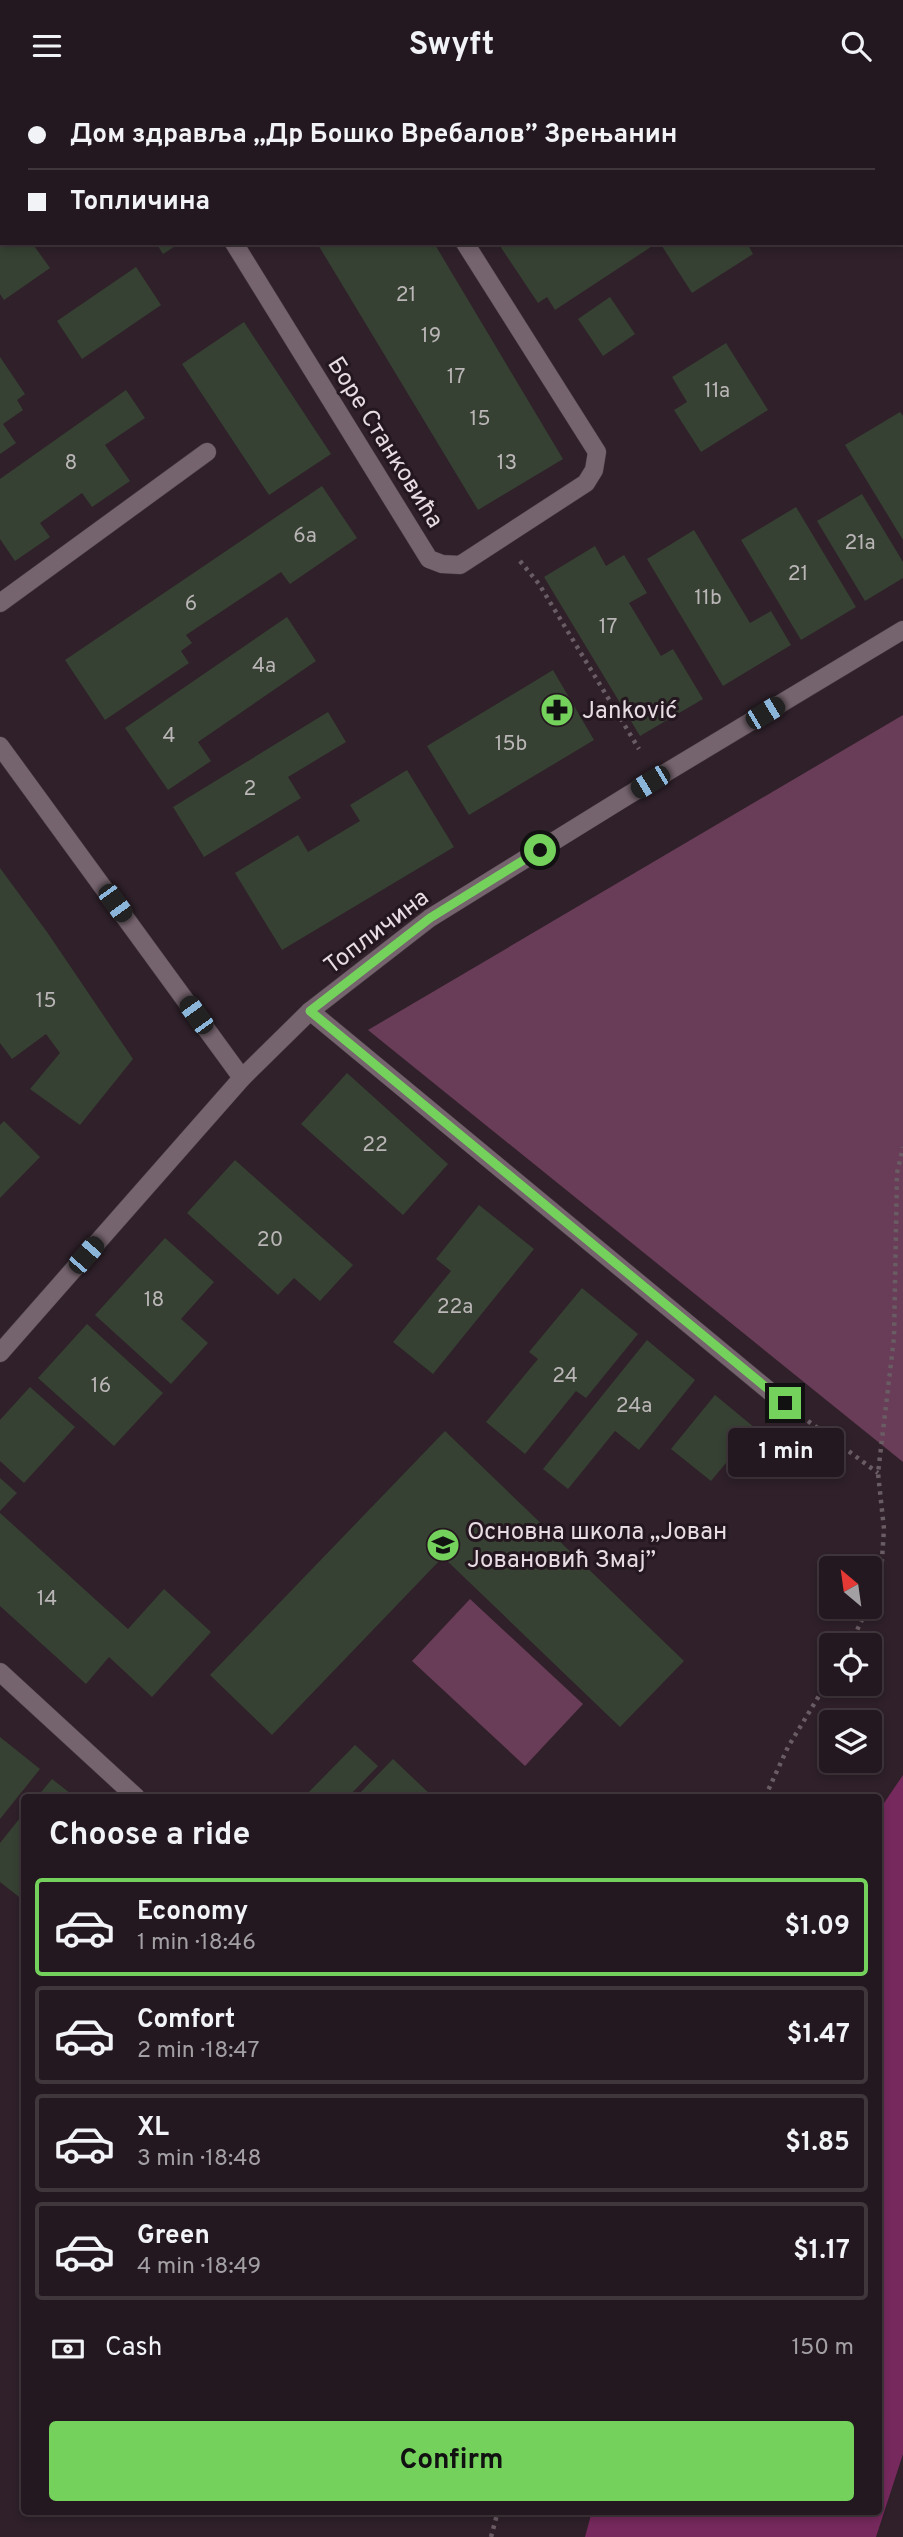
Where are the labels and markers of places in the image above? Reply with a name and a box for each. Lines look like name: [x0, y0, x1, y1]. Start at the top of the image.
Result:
pharmacy icon: Janković: [538, 691, 576, 729]
place label: Janković: [582, 697, 677, 727]
place label: Основна школа „Јован Јовановић Змај”: [467, 1518, 727, 1576]
school or university icon: Основна школа „Јован Јовановић Змај”: [424, 1526, 462, 1564]

